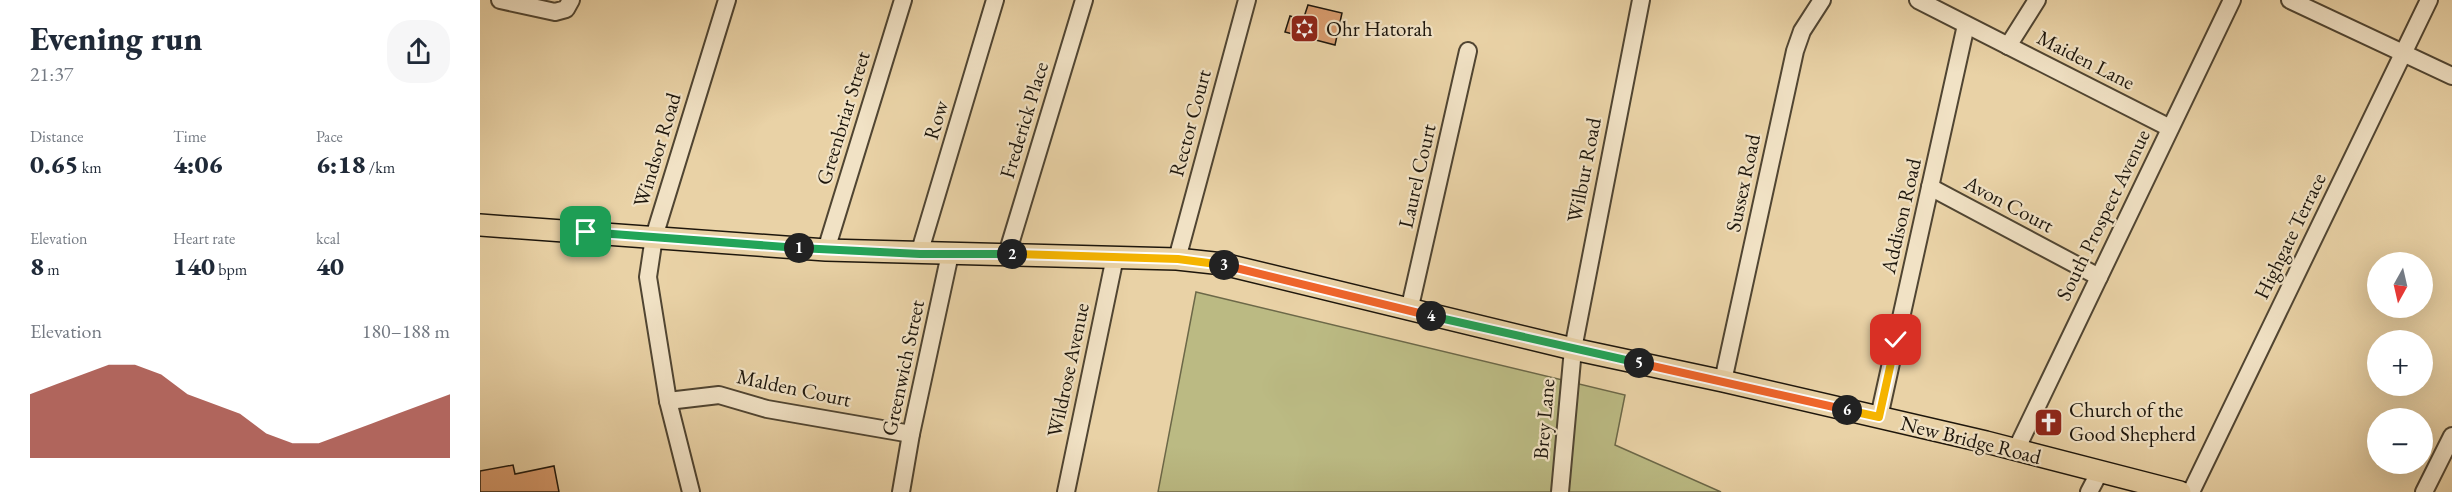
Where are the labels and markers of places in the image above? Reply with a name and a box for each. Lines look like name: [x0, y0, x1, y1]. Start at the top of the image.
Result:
synagogue icon: Ohr Hatorah: [1289, 13, 1321, 45]
place label: Ohr Hatorah: [1326, 15, 1433, 42]
pin: [560, 206, 611, 257]
pin: 1: [784, 233, 814, 263]
pin: 2: [997, 239, 1027, 269]
pin: 3: [1209, 250, 1239, 280]
pin: 4: [1416, 301, 1446, 331]
pin: [1870, 314, 1921, 365]
pin: 5: [1624, 348, 1654, 378]
pin: 6: [1832, 395, 1862, 425]
place label: Church of the Good Shepherd: [2069, 396, 2196, 447]
church icon: Church of the Good Shepherd: [2032, 406, 2064, 438]

